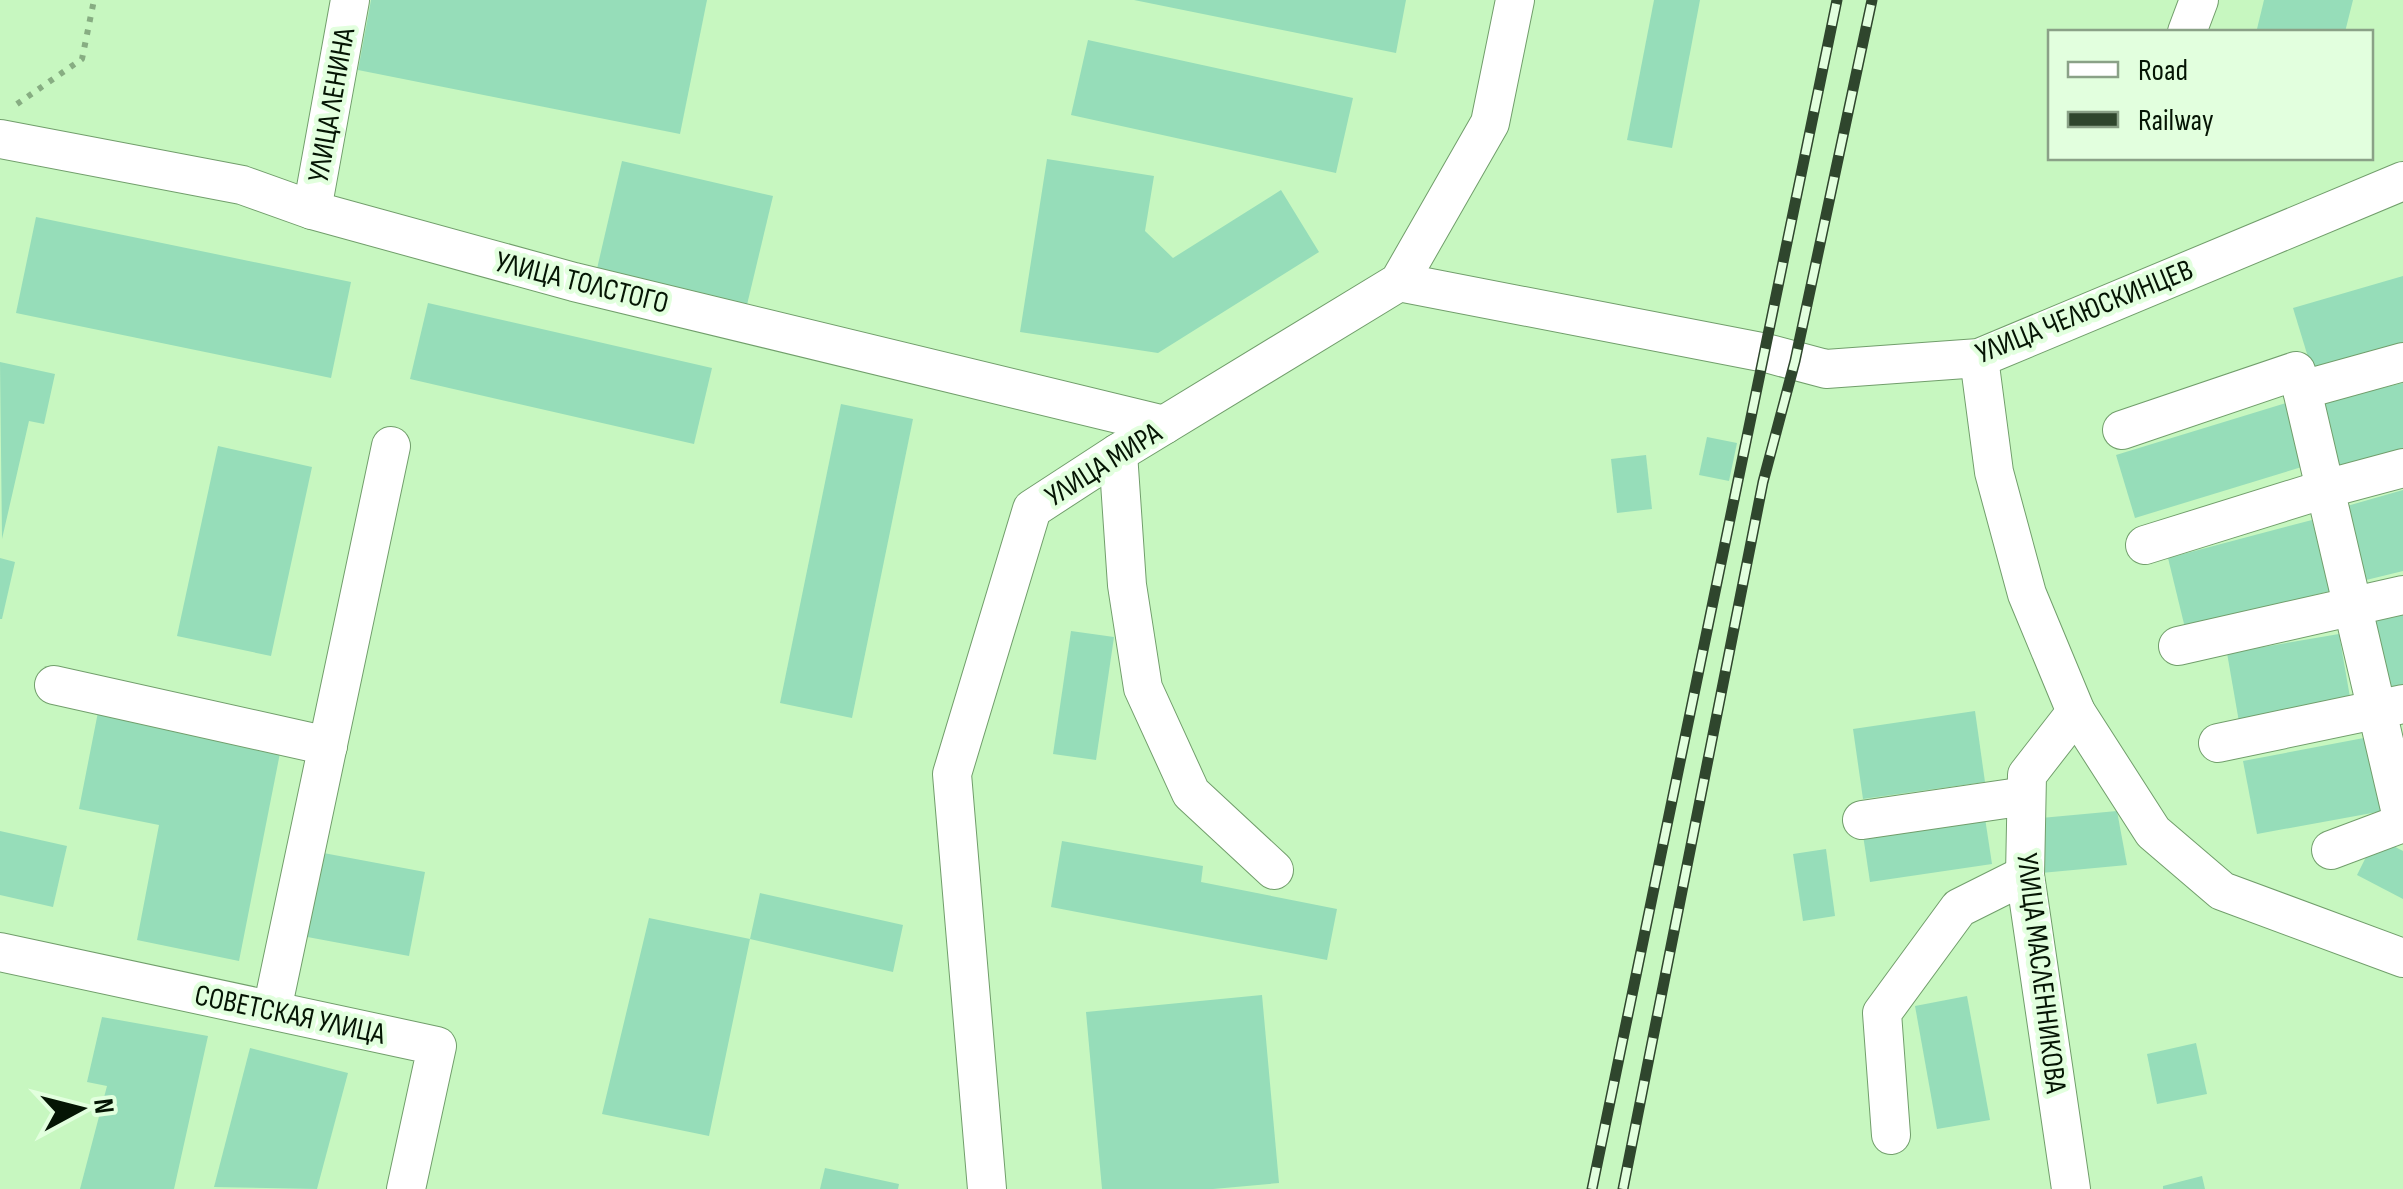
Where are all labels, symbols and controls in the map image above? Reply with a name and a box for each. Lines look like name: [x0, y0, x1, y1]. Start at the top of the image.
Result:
street label: УЛИЦА ЛЕНИНА: [301, 25, 363, 185]
legend: [2048, 30, 2373, 160]
text: Road: [2138, 53, 2188, 89]
text: Railway: [2138, 103, 2214, 139]
street label: УЛИЦА ТОЛСТОГО: [492, 244, 672, 322]
street label: УЛИЦА ЧЕЛЮСКИНЦЕВ: [1971, 252, 2198, 372]
street label: УЛИЦА МИРА: [1039, 415, 1168, 515]
street label: УЛИЦА МАСЛЕННИКОВА: [2008, 851, 2074, 1096]
street label: СОВЕТСКАЯ УЛИЦА: [191, 977, 388, 1053]
north arrow: [30, 1059, 130, 1159]
text: N: [86, 1097, 121, 1116]

